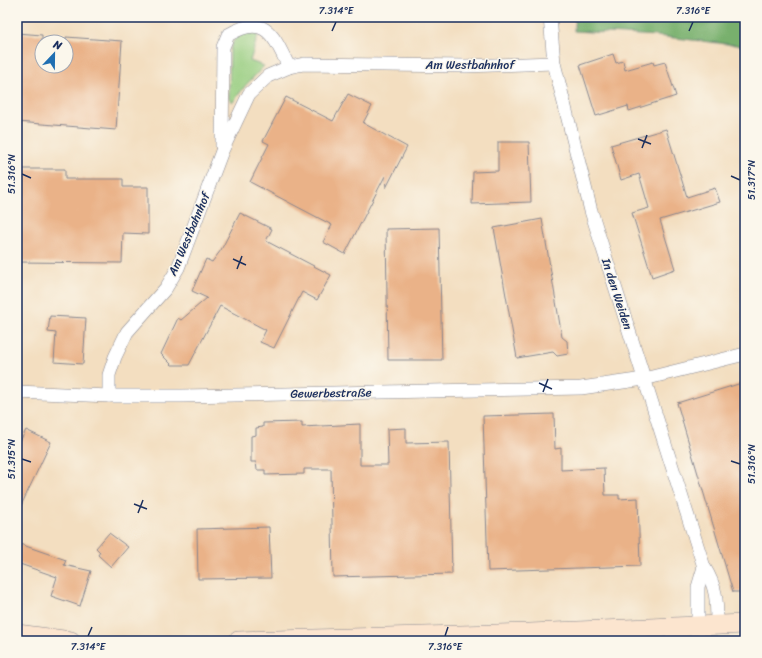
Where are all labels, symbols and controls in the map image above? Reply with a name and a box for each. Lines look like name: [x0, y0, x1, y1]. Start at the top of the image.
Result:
text: 7.314°E: [319, 2, 355, 20]
text: 7.316°E: [676, 2, 711, 20]
north arrow: [34, 34, 74, 74]
text: N: [50, 35, 65, 56]
street label: Am Westbahnhof: [425, 54, 516, 76]
text: 51.316°N: [3, 154, 21, 194]
text: 51.317°N: [743, 160, 761, 200]
street label: Am Westbahnhof: [161, 187, 217, 280]
street label: In den Weiden: [595, 254, 639, 333]
street label: Gewerbestraße: [290, 381, 372, 405]
text: 51.315°N: [3, 439, 21, 479]
text: 51.316°N: [743, 444, 761, 484]
text: 7.314°E: [71, 638, 107, 656]
text: 7.316°E: [428, 638, 463, 656]

